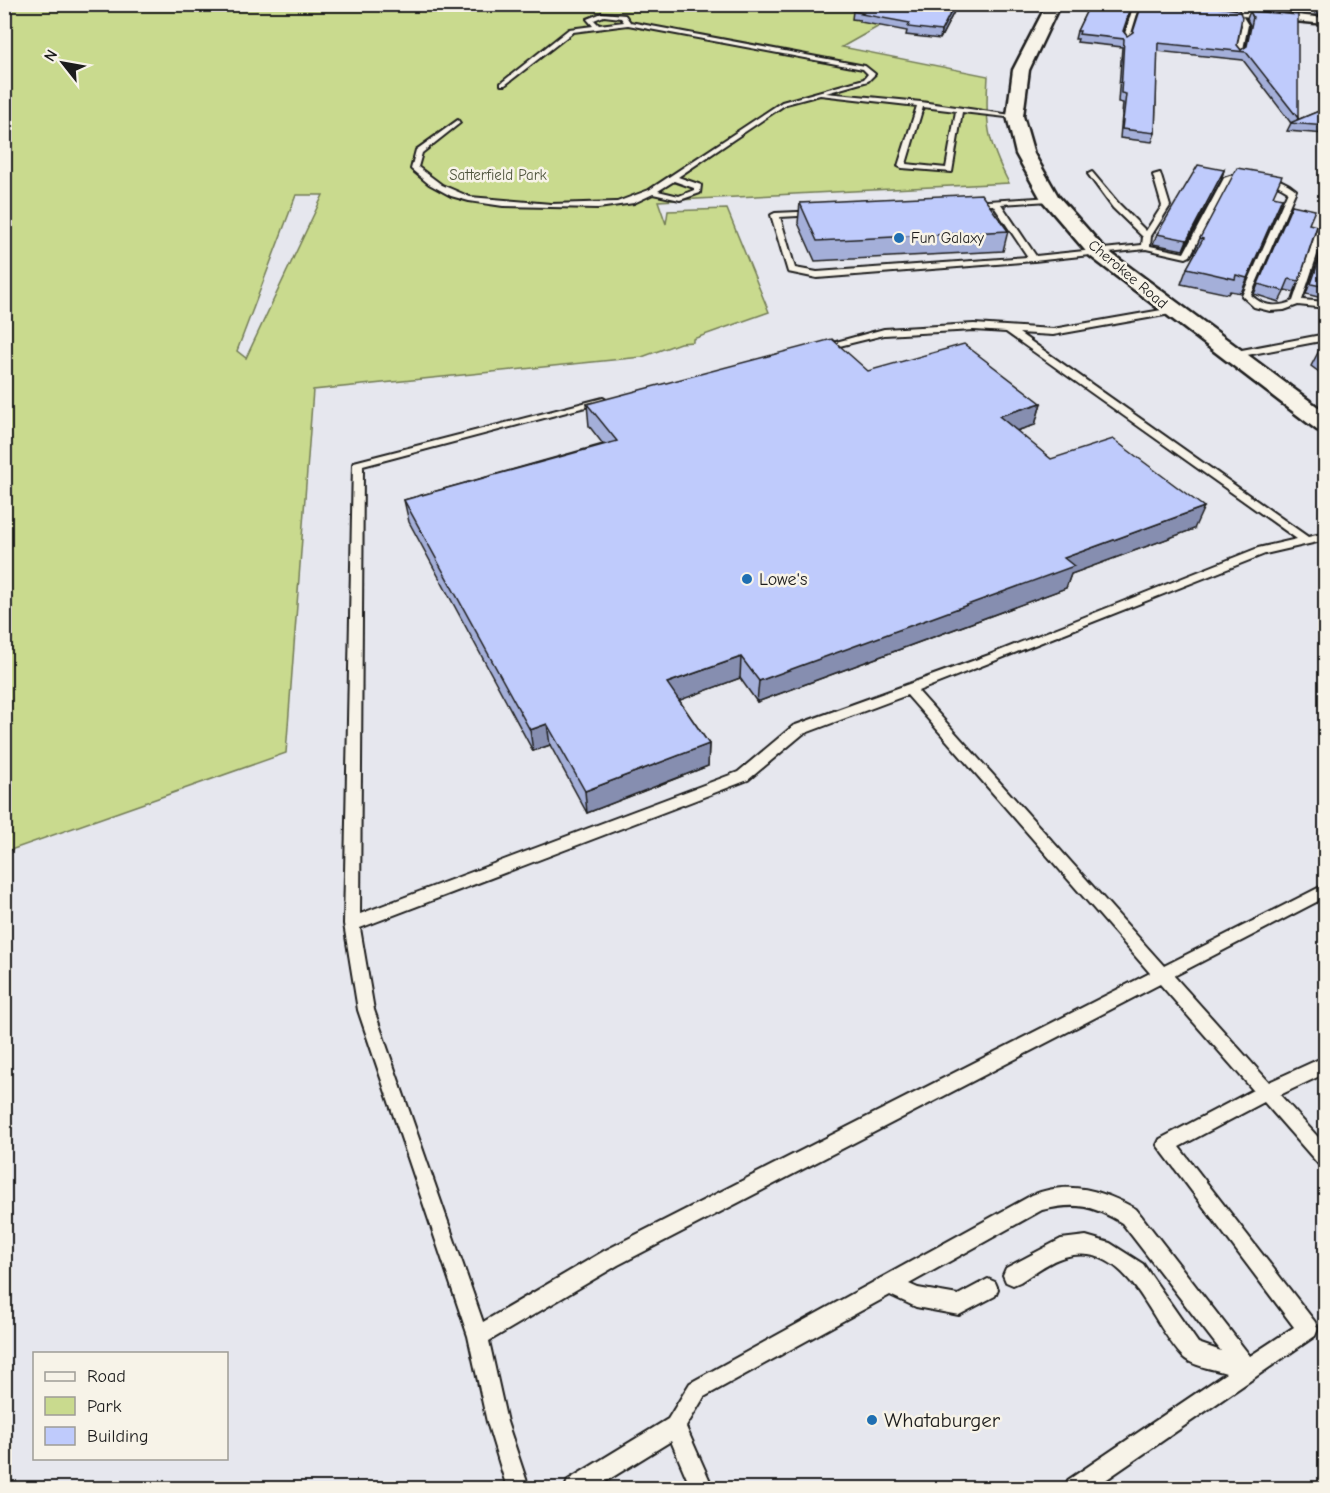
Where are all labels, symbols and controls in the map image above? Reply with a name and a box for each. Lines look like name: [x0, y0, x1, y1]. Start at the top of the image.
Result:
north arrow: [33, 33, 93, 93]
text: N: [41, 47, 61, 65]
park label: Satterfield Park: [449, 166, 548, 184]
place label: Fun Galaxy: [911, 229, 984, 247]
marker: Fun Galaxy: [892, 231, 906, 245]
street label: Cherokee Road: [1085, 236, 1171, 312]
place label: Lowe's: [759, 569, 808, 590]
marker: Lowe's: [740, 572, 754, 586]
legend: [33, 1352, 228, 1460]
text: Road: [87, 1366, 126, 1387]
text: Park: [87, 1396, 122, 1417]
place label: Whataburger: [884, 1408, 1001, 1432]
marker: Whataburger: [865, 1413, 879, 1427]
text: Building: [87, 1426, 149, 1447]

